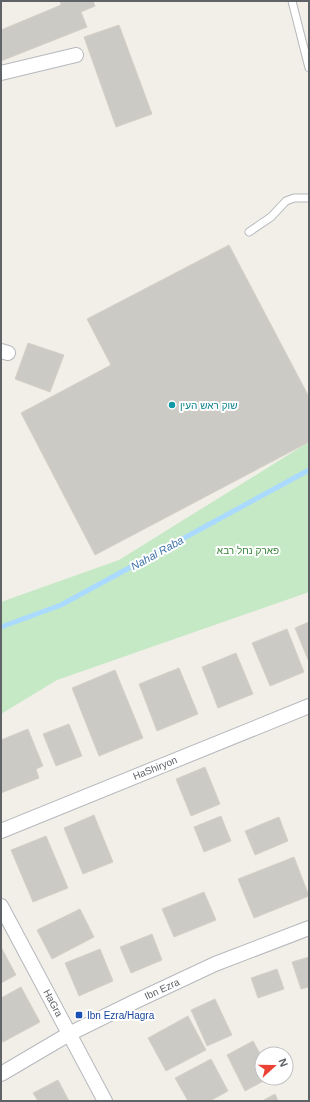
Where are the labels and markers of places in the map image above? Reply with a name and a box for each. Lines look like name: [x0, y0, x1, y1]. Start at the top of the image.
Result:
marker: שוק ראש העין: [167, 400, 177, 410]
place label: שוק ראש העין: [180, 400, 237, 411]
marker: Ibn Ezra/Hagra: [74, 1010, 84, 1020]
place label: Ibn Ezra/Hagra: [87, 1010, 155, 1021]

